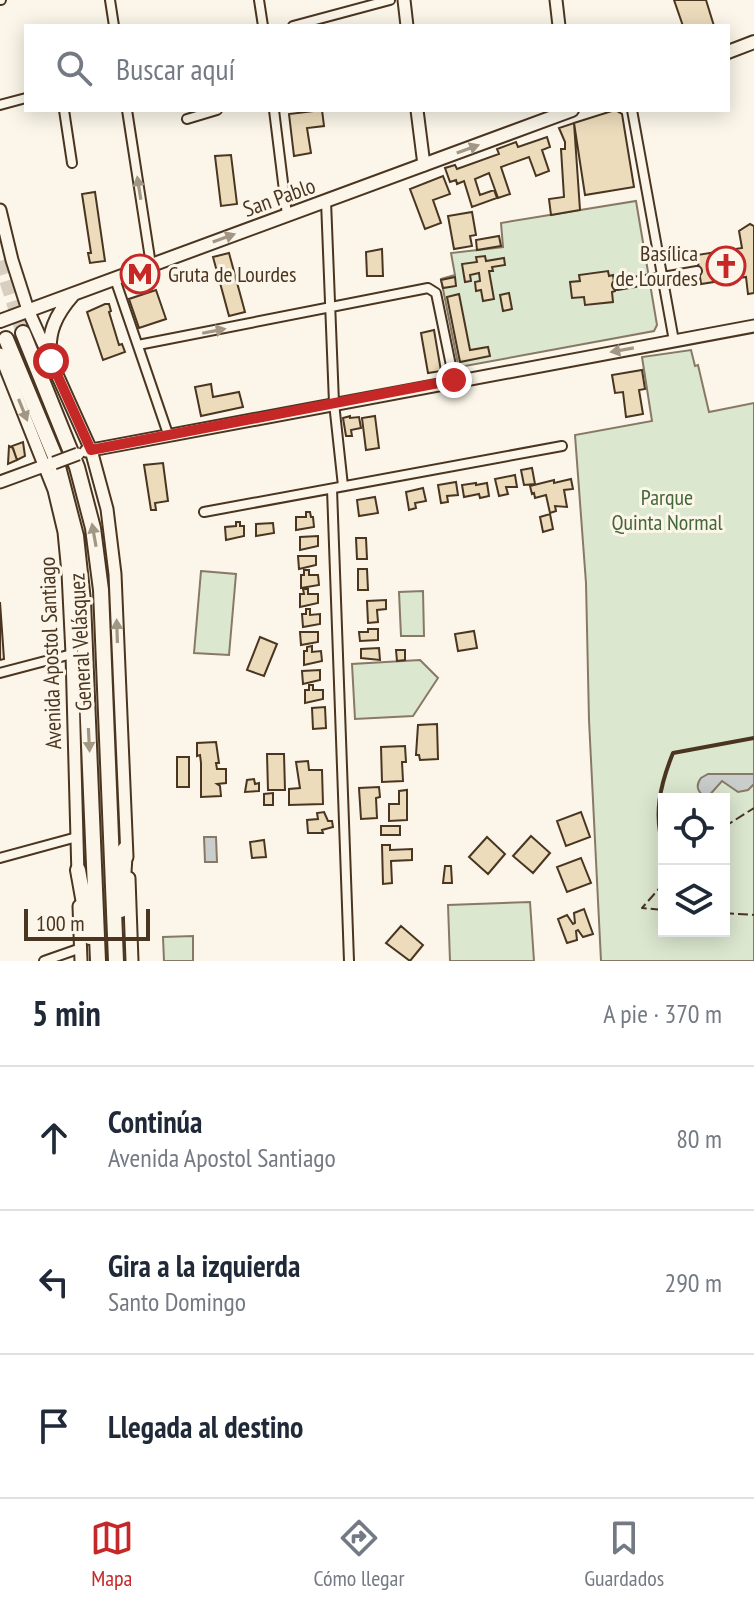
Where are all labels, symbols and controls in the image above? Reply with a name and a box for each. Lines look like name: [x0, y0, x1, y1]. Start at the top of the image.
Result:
search box: [24, 24, 730, 112]
icon: search: [52, 46, 96, 90]
text: Buscar aquí: [116, 49, 235, 88]
one-way arrow: [457, 142, 481, 154]
street label: San Pablo: [239, 171, 319, 223]
one-way arrow: [133, 175, 145, 200]
one-way arrow: [213, 231, 237, 244]
place label: Basílica de Lourdes: [615, 239, 698, 292]
church icon: Basílica de Lourdes: [705, 245, 747, 287]
metro station icon: Gruta de Lourdes: [119, 253, 161, 295]
place label: Gruta de Lourdes: [168, 260, 296, 288]
one-way arrow: [202, 324, 227, 336]
route start: [33, 343, 69, 379]
one-way arrow: [610, 345, 635, 357]
route end: [436, 362, 472, 398]
one-way arrow: [16, 398, 29, 422]
park label: Parque Quinta Normal: [611, 483, 723, 536]
one-way arrow: [87, 522, 99, 547]
street label: Avenida Apostol Santiago: [33, 556, 67, 750]
street label: General Velásquez: [62, 572, 98, 712]
one-way arrow: [111, 618, 124, 643]
one-way arrow: [83, 728, 96, 753]
map controls: [658, 793, 730, 937]
button: locate: [658, 793, 730, 865]
button: layers: [658, 865, 730, 937]
scale bar: [24, 905, 150, 941]
text: 100 m: [36, 909, 85, 937]
text: 5 min: [32, 991, 101, 1035]
text: A pie · 370 m: [603, 997, 722, 1030]
text: Continúa: [108, 1102, 202, 1141]
icon: ahead: [32, 1116, 76, 1160]
text: 80 m: [676, 1122, 722, 1155]
text: Avenida Apostol Santiago: [108, 1141, 336, 1174]
text: Gira a la izquierda: [108, 1246, 300, 1285]
icon: left: [32, 1260, 76, 1304]
text: 290 m: [664, 1266, 722, 1299]
text: Santo Domingo: [108, 1285, 246, 1318]
icon: arrive: [32, 1404, 76, 1448]
text: Llegada al destino: [108, 1407, 303, 1446]
tab: Mapa: [90, 1516, 134, 1592]
tab: Cómo llegar: [314, 1516, 404, 1592]
tab: Guardados: [584, 1516, 664, 1592]

